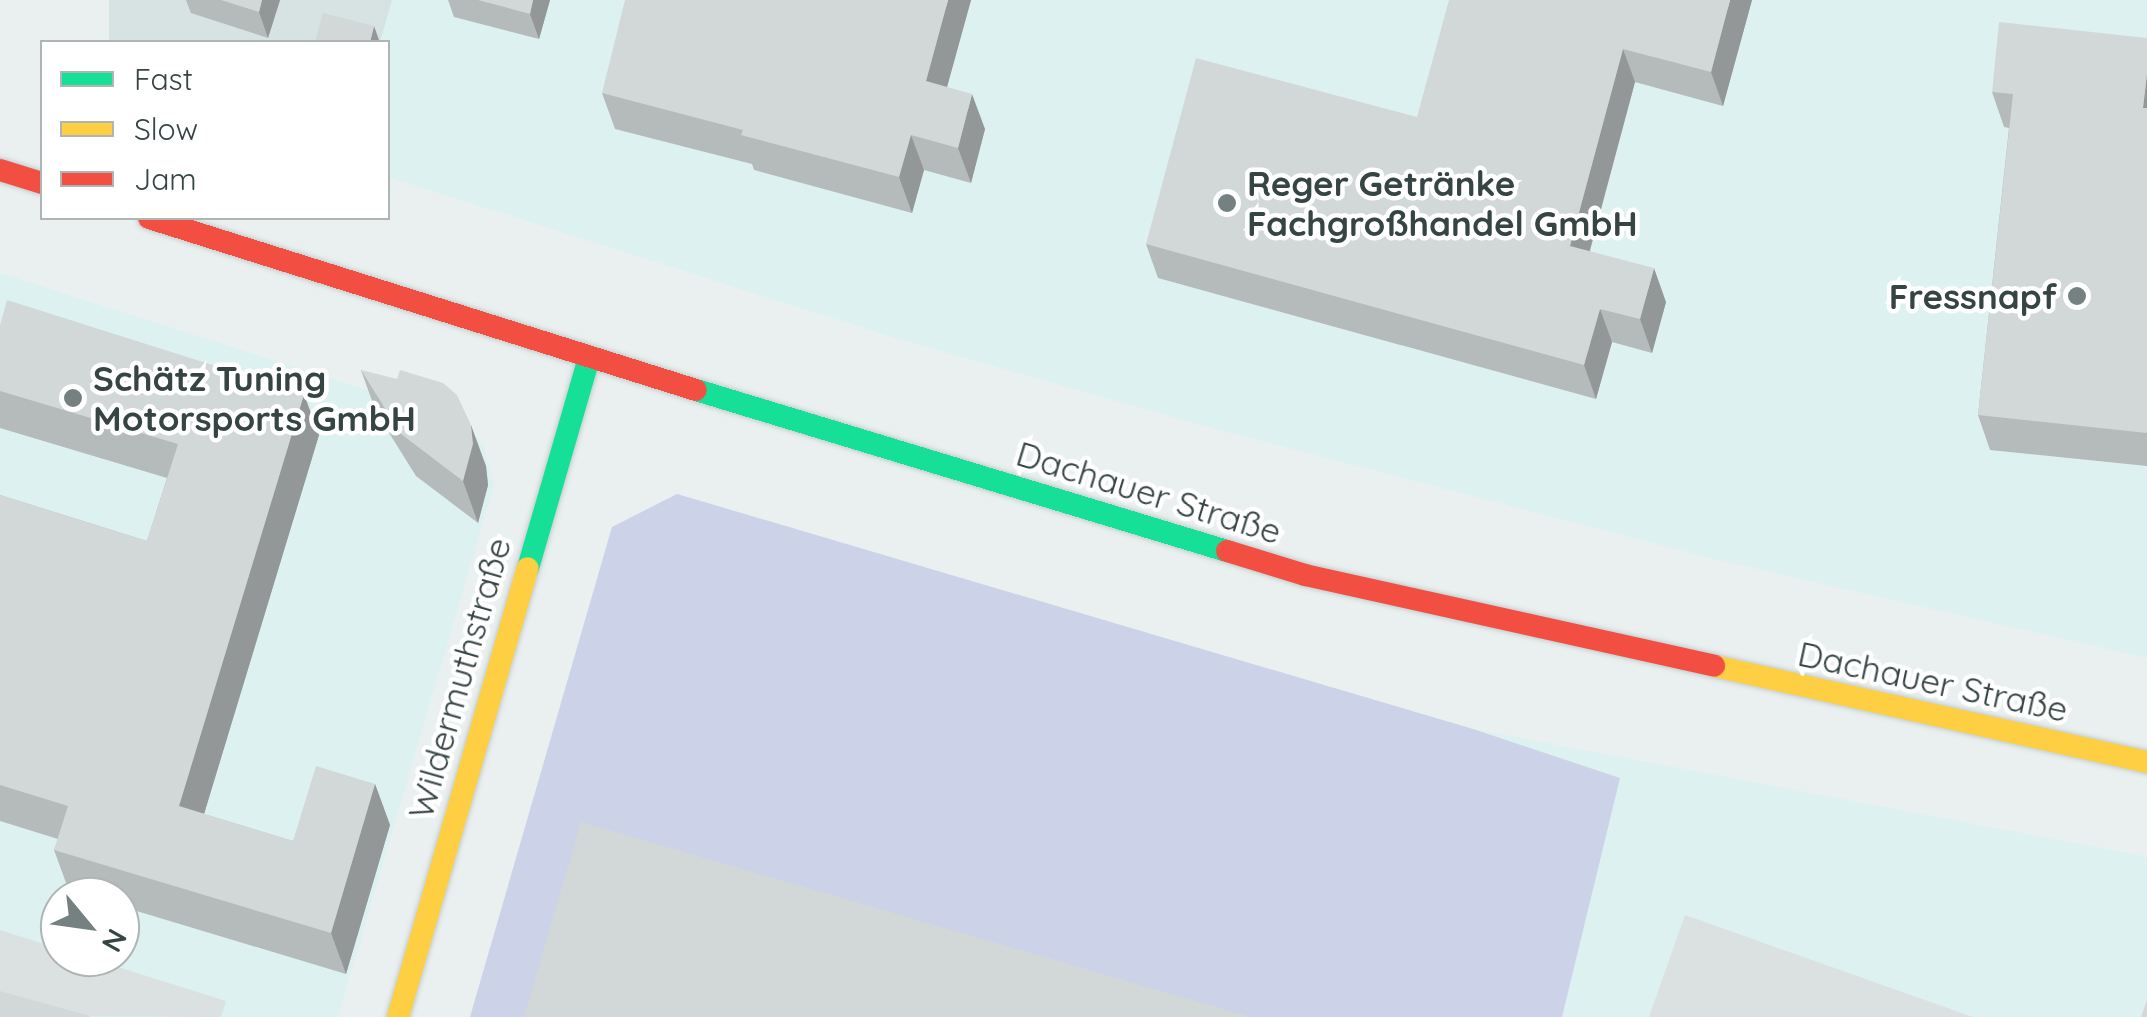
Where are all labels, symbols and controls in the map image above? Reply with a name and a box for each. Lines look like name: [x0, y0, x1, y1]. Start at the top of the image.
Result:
legend: [40, 40, 390, 220]
text: Fast: [134, 60, 193, 98]
text: Slow: [134, 110, 198, 148]
text: Jam: [134, 160, 197, 198]
place label: Reger Getränke Fachgroßhandel GmbH: [1247, 162, 1638, 244]
marker: Reger Getränke Fachgroßhandel GmbH: [1216, 192, 1238, 214]
place label: Fressnapf: [1889, 275, 2057, 317]
marker: Fressnapf: [2066, 285, 2088, 307]
place label: Schätz Tuning Motorsports GmbH: [93, 357, 416, 439]
marker: Schätz Tuning Motorsports GmbH: [62, 387, 84, 409]
street label: Dachauer Straße: [1011, 432, 1287, 552]
street label: Wildermuthstraße: [399, 533, 519, 823]
street label: Dachauer Straße: [1794, 632, 2072, 730]
north arrow: [40, 877, 140, 977]
text: N: [95, 923, 135, 958]

